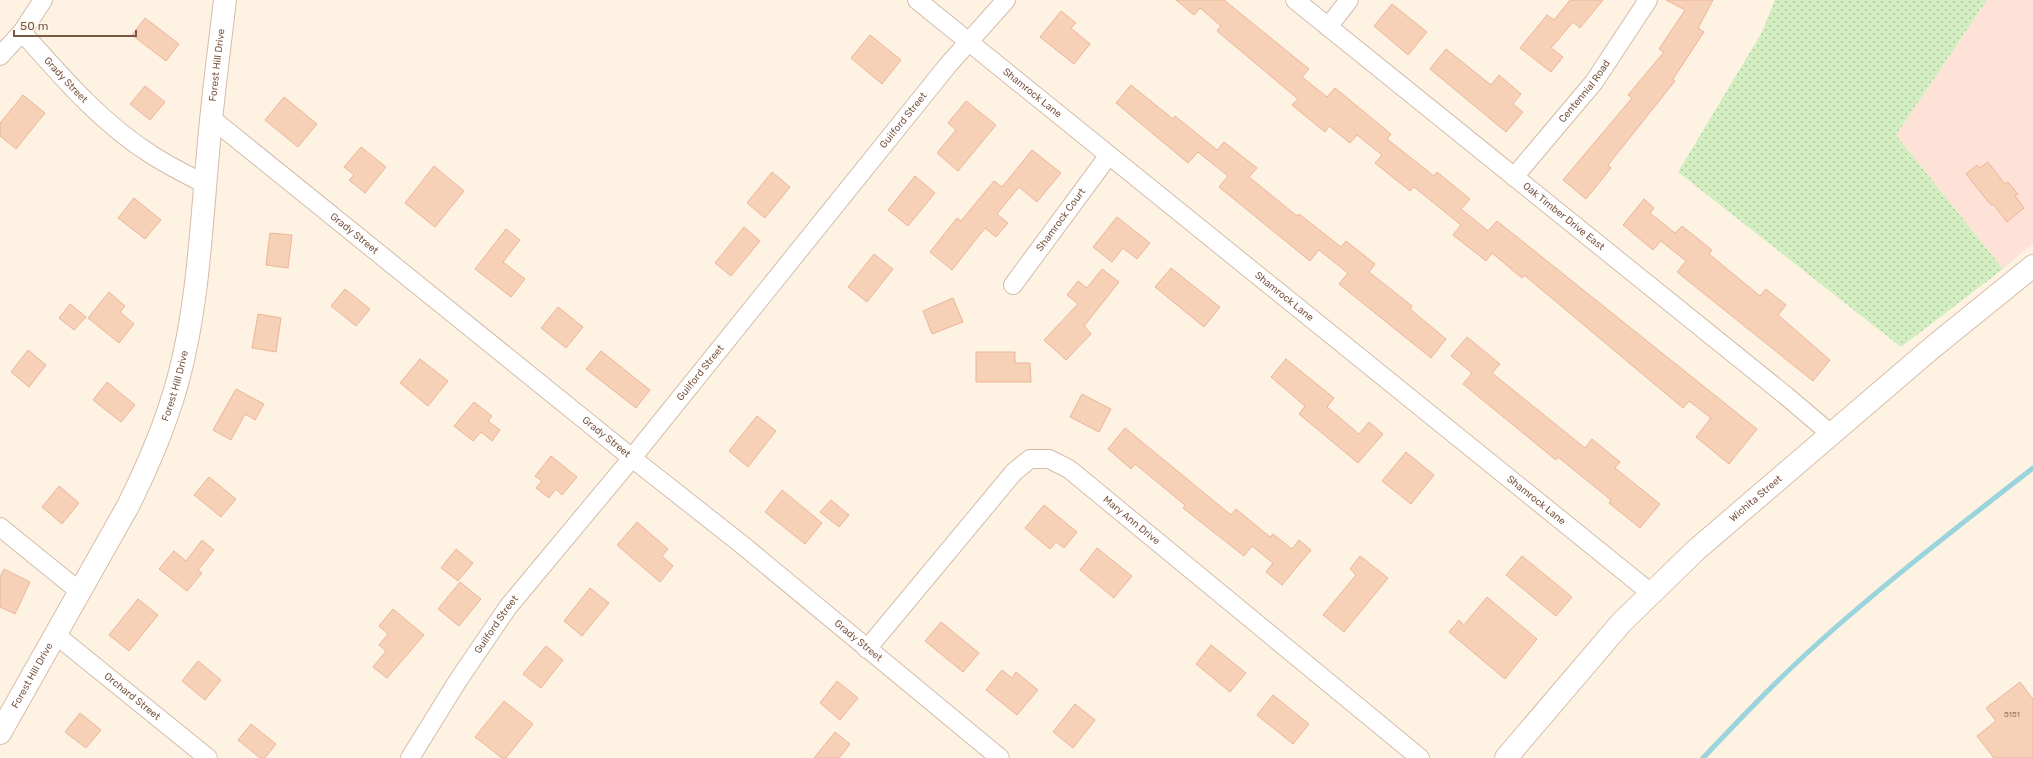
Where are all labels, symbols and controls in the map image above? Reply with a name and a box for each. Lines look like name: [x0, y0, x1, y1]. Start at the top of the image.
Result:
scale bar: [14, 12, 136, 38]
text: 50 m: [20, 19, 48, 33]
street label: Forest Hill Drive: [207, 28, 228, 102]
street label: Grady Street: [41, 55, 90, 106]
street label: Centennial Road: [1556, 58, 1613, 125]
street label: Shamrock Lane: [1000, 66, 1064, 121]
street label: Guilford Street: [877, 90, 930, 151]
street label: Oak Timber Drive East: [1520, 180, 1607, 253]
street label: Shamrock Court: [1034, 186, 1088, 254]
street label: Grady Street: [328, 210, 381, 257]
street label: Shamrock Lane: [1252, 269, 1316, 324]
street label: Guilford Street: [674, 343, 726, 403]
street label: Forest Hill Drive: [159, 349, 191, 423]
street label: Grady Street: [580, 414, 633, 460]
street label: Shamrock Lane: [1504, 473, 1568, 528]
street label: Wichita Street: [1727, 473, 1785, 524]
street label: Mary Ann Drive: [1101, 494, 1163, 548]
street label: Guilford Street: [472, 593, 521, 656]
street label: Grady Street: [832, 617, 885, 664]
street label: Forest Hill Drive: [9, 640, 56, 710]
street label: Orchard Street: [102, 670, 163, 723]
house number: 5151: [2004, 710, 2020, 719]

